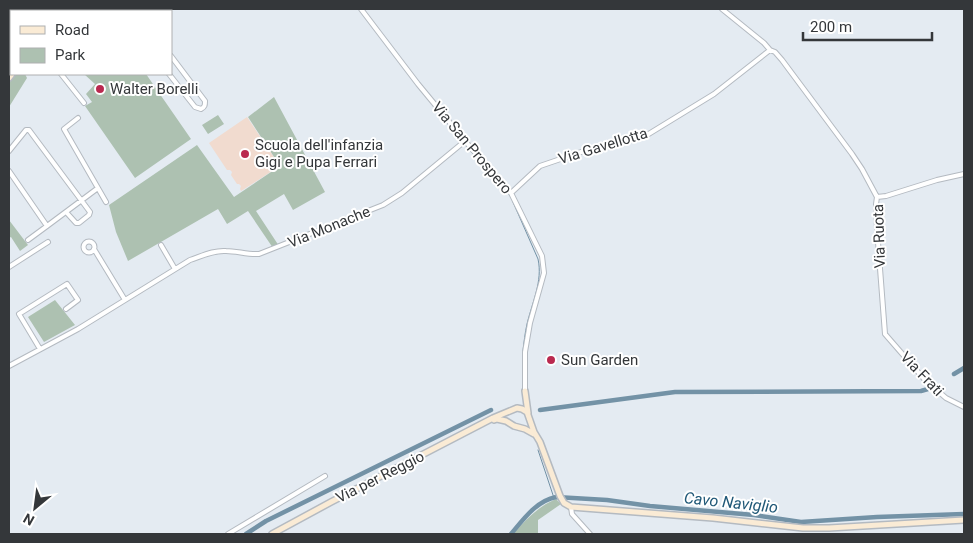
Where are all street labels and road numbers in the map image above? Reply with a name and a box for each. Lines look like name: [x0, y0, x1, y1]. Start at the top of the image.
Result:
street label: Via San Prospero: [428, 98, 516, 198]
street label: Via Gavellotta: [556, 124, 650, 168]
street label: Via Monache: [285, 202, 373, 252]
street label: Via Ruota: [869, 204, 889, 268]
street label: Via Frati: [897, 348, 947, 400]
street label: Via per Reggio: [333, 447, 427, 507]

